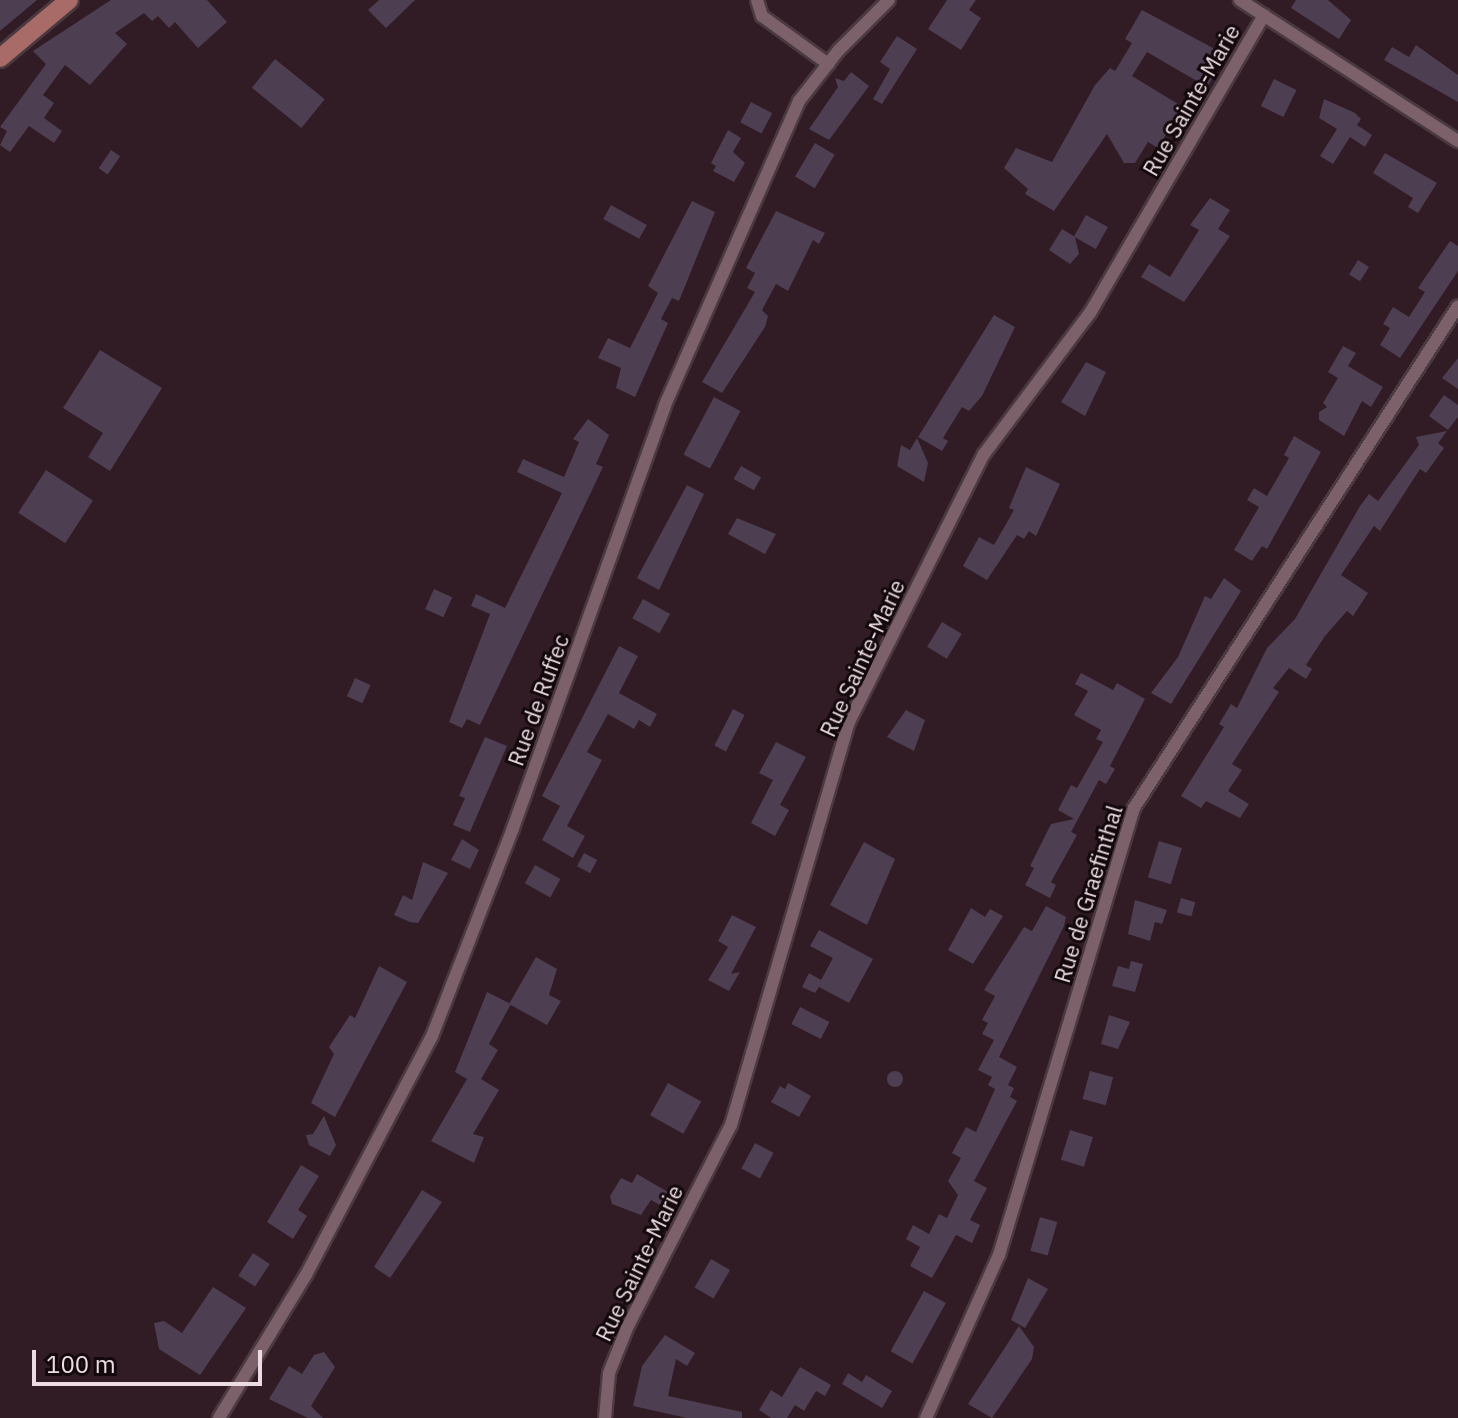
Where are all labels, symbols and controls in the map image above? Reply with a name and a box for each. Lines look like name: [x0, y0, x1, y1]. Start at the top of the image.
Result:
street label: Rue Sainte-Marie: [1137, 20, 1245, 180]
street label: Rue Sainte-Marie: [814, 575, 910, 741]
street label: Rue de Ruffec: [502, 631, 574, 769]
street label: Rue de Graefinthal: [1048, 802, 1128, 986]
street label: Rue Sainte-Marie: [590, 1181, 688, 1345]
scale bar: [36, 1334, 266, 1384]
text: 100 m: [46, 1348, 116, 1380]

